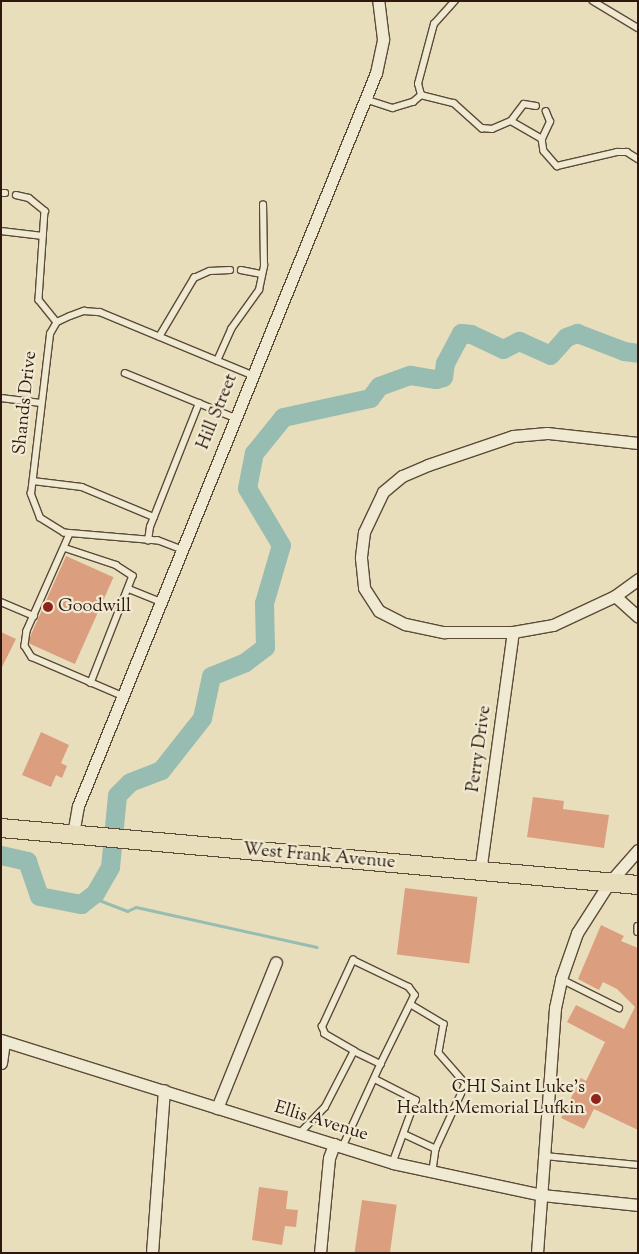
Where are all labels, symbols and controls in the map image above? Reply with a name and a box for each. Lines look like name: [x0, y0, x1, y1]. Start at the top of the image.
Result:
street label: Shands Drive: [10, 350, 42, 456]
street label: Hill Street: [193, 371, 243, 453]
place label: Goodwill: [58, 596, 131, 618]
marker: Goodwill: [42, 601, 54, 613]
street label: Perry Drive: [463, 704, 497, 794]
street label: West Frank Avenue: [242, 840, 396, 874]
place label: CHI Saint Luke's Health-Memorial Lufkin: [397, 1078, 585, 1120]
marker: CHI Saint Luke's Health-Memorial Lufkin: [589, 1092, 603, 1106]
street label: Ellis Avenue: [271, 1097, 371, 1147]

